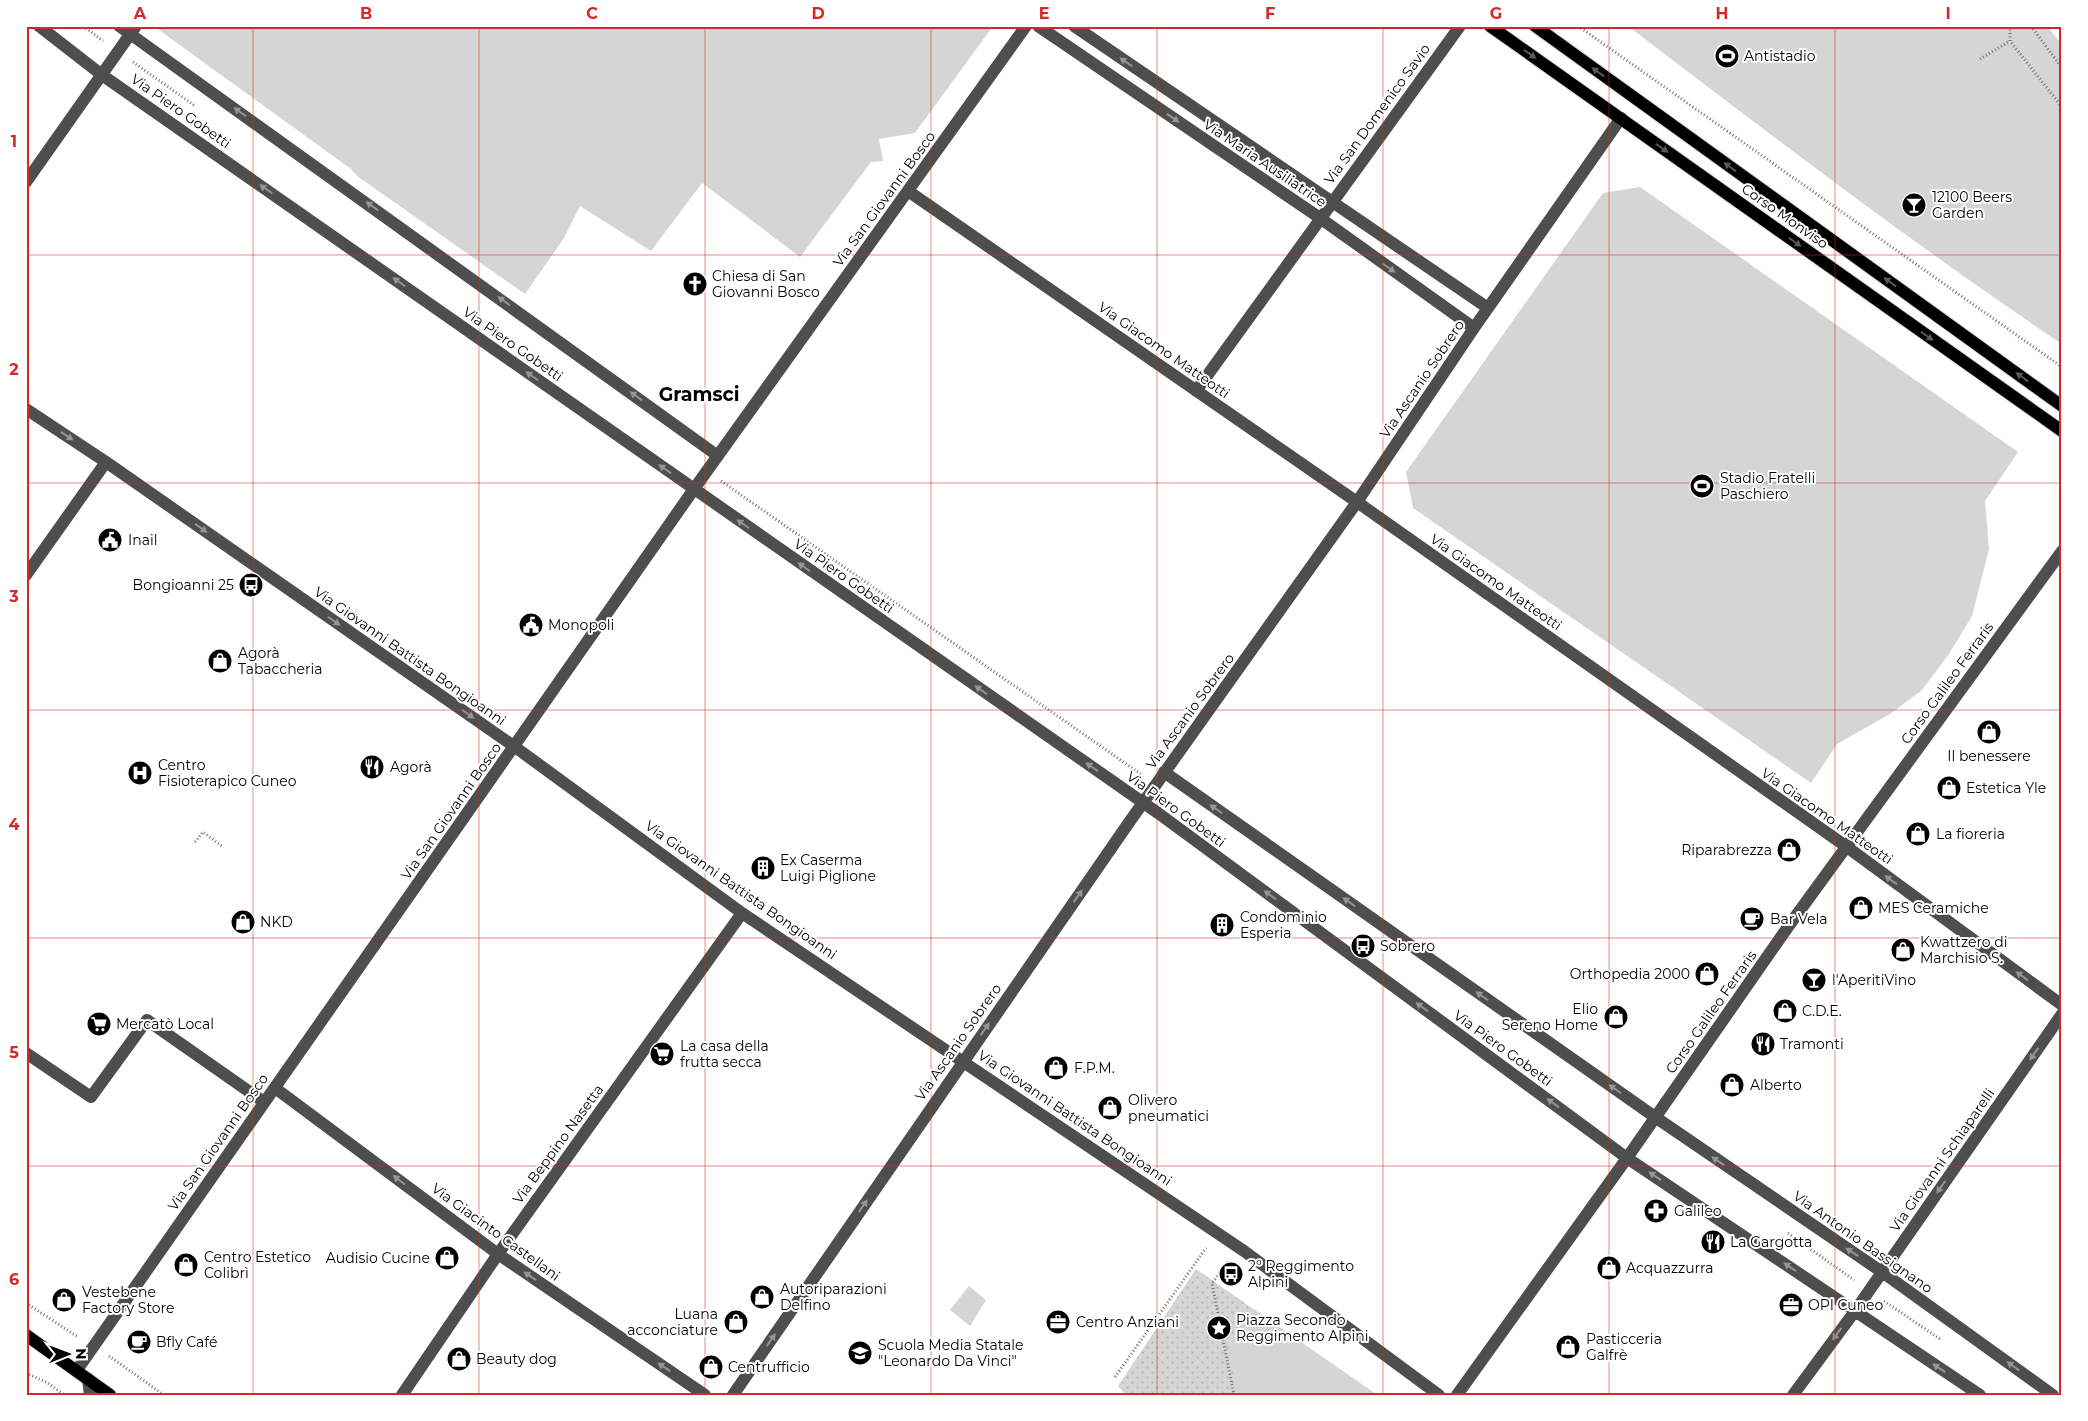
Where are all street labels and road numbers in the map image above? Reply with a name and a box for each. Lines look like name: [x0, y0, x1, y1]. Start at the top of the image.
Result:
street label: Via San Domenico Savio: [1320, 40, 1434, 188]
street label: Via Piero Gobetti: [128, 70, 234, 152]
street label: Via Maria Ausiliatrice: [1200, 115, 1330, 211]
street label: Via San Giovanni Bosco: [829, 128, 939, 270]
street label: Corso Monviso: [1738, 179, 1832, 253]
street label: Via Giacomo Matteotti: [1095, 298, 1233, 402]
street label: Via Piero Gobetti: [460, 303, 566, 385]
street label: Via Ascanio Sobrero: [1376, 316, 1468, 442]
street label: Via Giacomo Matteotti: [1427, 530, 1565, 634]
street label: Via Piero Gobetti: [791, 535, 897, 617]
street label: Via Giovanni Battista Bongioanni: [311, 583, 509, 729]
street label: Corso Galileo Ferraris: [1897, 618, 1997, 748]
street label: Via Ascanio Sobrero: [1142, 649, 1238, 772]
street label: Via San Giovanni Bosco: [397, 739, 505, 883]
street label: Via Giacomo Matteotti: [1758, 764, 1896, 868]
street label: Via Piero Gobetti: [1123, 767, 1229, 851]
street label: Via Giovanni Battista Bongioanni: [642, 817, 840, 963]
street label: Corso Galileo Ferraris: [1662, 947, 1760, 1077]
street label: Via Ascanio Sobrero: [911, 980, 1005, 1104]
street label: Via Piero Gobetti: [1450, 1006, 1556, 1090]
street label: Via Giovanni Battista Bongioanni: [975, 1046, 1175, 1190]
street label: Via San Giovanni Bosco: [164, 1070, 272, 1214]
street label: Via Beppino Nasetta: [509, 1081, 607, 1207]
street label: Via Giovanni Schiaparelli: [1886, 1085, 1998, 1235]
street label: Via Giacinto Castellani: [428, 1179, 564, 1285]
street label: Via Antonio Bassignano: [1790, 1187, 1936, 1297]

